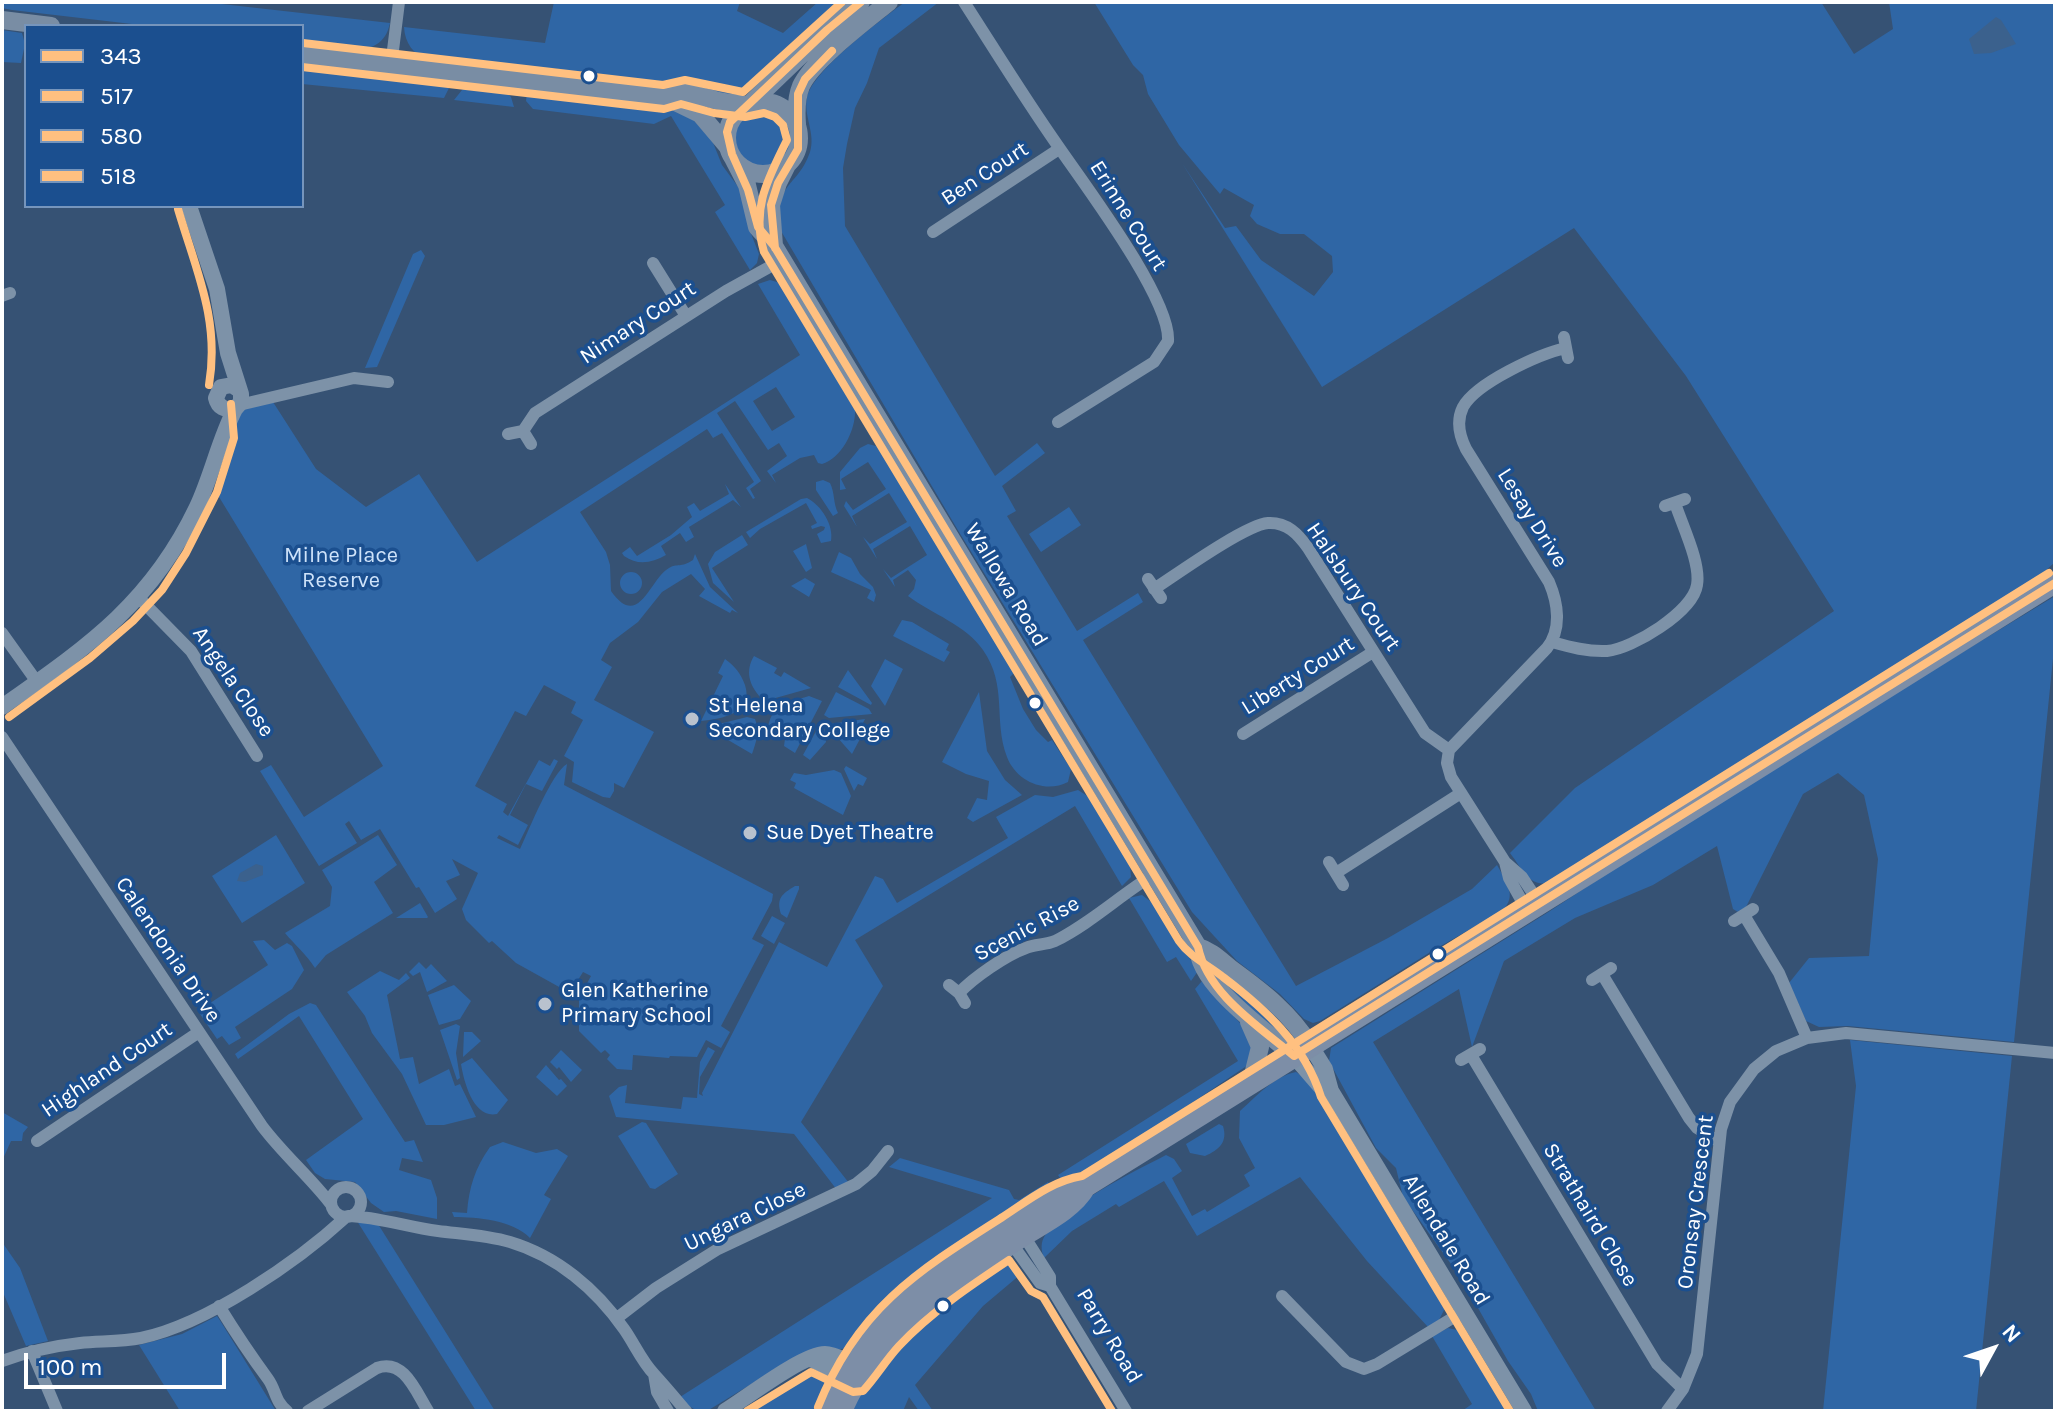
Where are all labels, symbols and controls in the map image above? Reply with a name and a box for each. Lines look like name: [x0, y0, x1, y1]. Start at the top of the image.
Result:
legend: [24, 24, 304, 208]
text: 343: [100, 42, 142, 70]
unlabelled marker: [581, 68, 597, 84]
text: 517: [100, 82, 133, 110]
text: 580: [100, 122, 143, 150]
street label: Ben Court: [936, 136, 1034, 212]
street label: Erinne Court: [1084, 156, 1172, 276]
text: 518: [100, 162, 136, 190]
street label: Nimary Court: [575, 276, 701, 370]
street label: Lesay Drive: [1491, 463, 1573, 573]
street label: Wallowa Road: [959, 518, 1053, 652]
street label: Halsbury Court: [1300, 518, 1406, 656]
park label: Milne Place Reserve: [284, 543, 398, 594]
street label: Angela Close: [186, 622, 280, 742]
street label: Liberty Court: [1237, 631, 1359, 721]
place label: St Helena Secondary College: [708, 693, 891, 744]
unlabelled marker: [1027, 695, 1043, 711]
marker: St Helena Secondary College: [683, 710, 701, 728]
place label: Sue Dyet Theatre: [766, 820, 934, 846]
marker: Sue Dyet Theatre: [741, 824, 759, 842]
street label: Calendonia Drive: [110, 872, 226, 1028]
street label: Scenic Rise: [970, 890, 1084, 968]
unlabelled marker: [1430, 946, 1446, 962]
place label: Glen Katherine Primary School: [561, 978, 712, 1030]
marker: Glen Katherine Primary School: [536, 995, 554, 1013]
street label: Highland Court: [37, 1017, 177, 1123]
street label: Oronsay Crescent: [1672, 1114, 1720, 1290]
street label: Strathaird Close: [1537, 1139, 1643, 1291]
street label: Allendale Road: [1397, 1170, 1495, 1310]
street label: Ungara Close: [680, 1176, 810, 1258]
street label: Parry Road: [1070, 1284, 1148, 1388]
unlabelled marker: [935, 1298, 951, 1314]
north arrow: [1953, 1309, 2033, 1389]
text: N: [1996, 1319, 2026, 1348]
scale bar: [28, 1337, 230, 1387]
text: 100 m: [38, 1353, 103, 1381]

